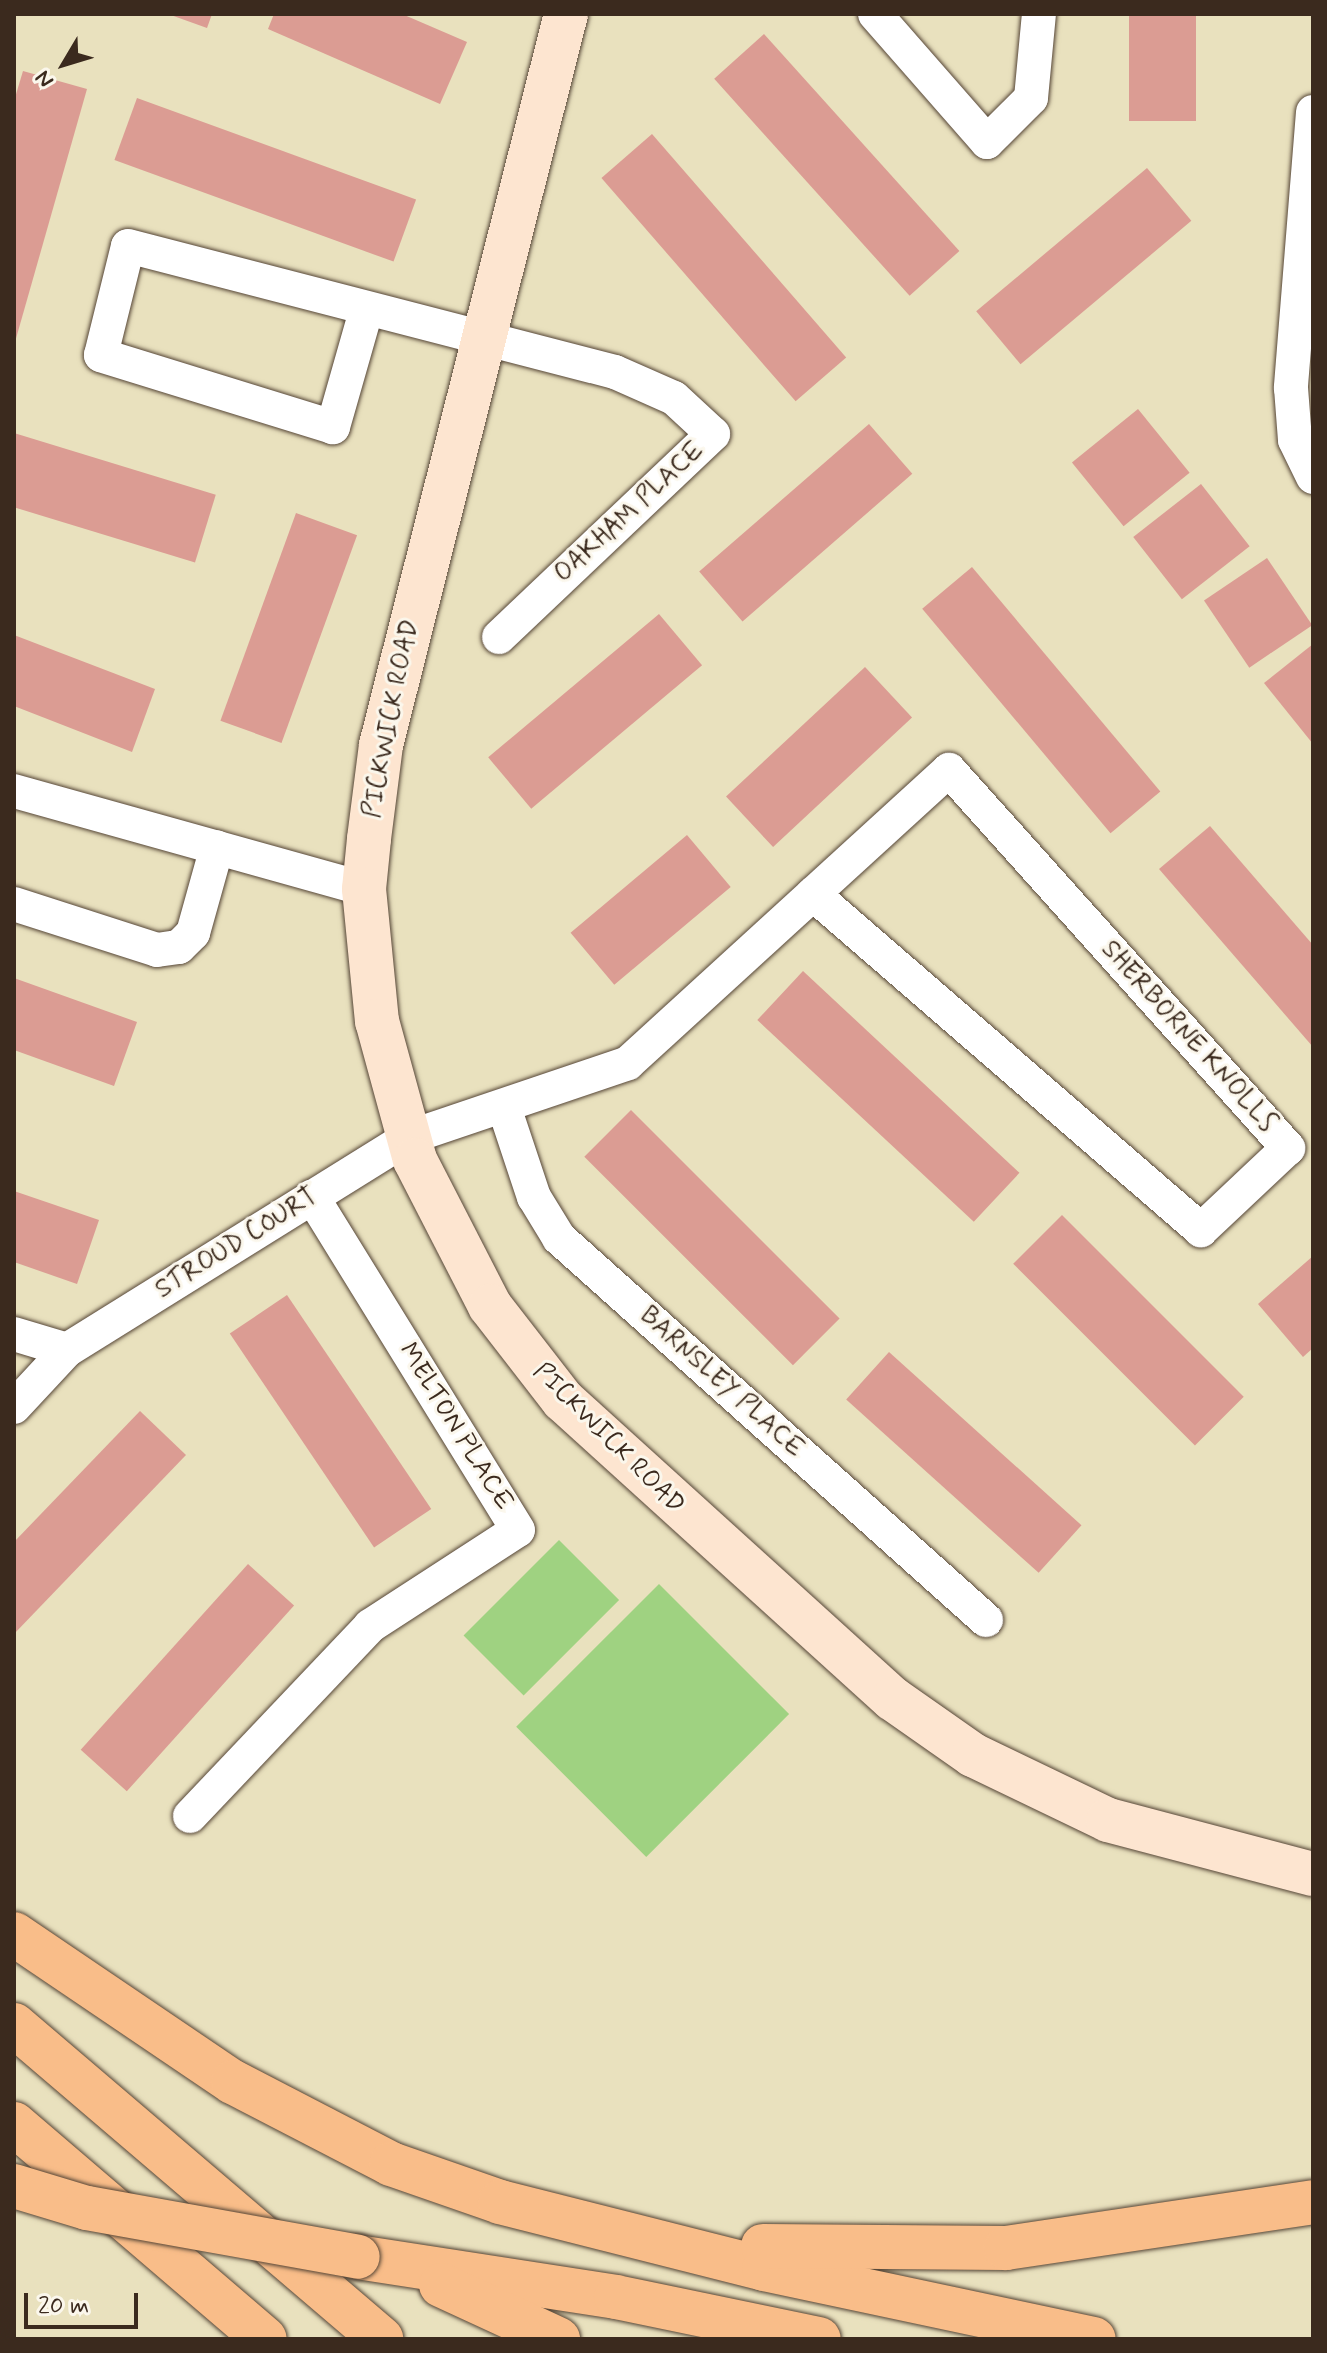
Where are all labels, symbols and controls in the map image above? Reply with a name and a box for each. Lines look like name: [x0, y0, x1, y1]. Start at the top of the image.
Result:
north arrow: [24, 24, 104, 104]
text: N: [30, 64, 61, 93]
street label: OAKHAM PLACE: [549, 436, 711, 590]
street label: PICKWICK ROAD: [357, 617, 427, 821]
street label: SHERBORNE KNOLLS: [1094, 935, 1282, 1139]
street label: STROUD COURT: [148, 1180, 326, 1308]
street label: BARNSLEY PLACE: [632, 1301, 810, 1465]
street label: MELTON PLACE: [392, 1339, 518, 1515]
street label: PICKWICK ROAD: [526, 1357, 690, 1521]
scale bar: [28, 2277, 142, 2327]
text: 20 m: [38, 2291, 89, 2322]

